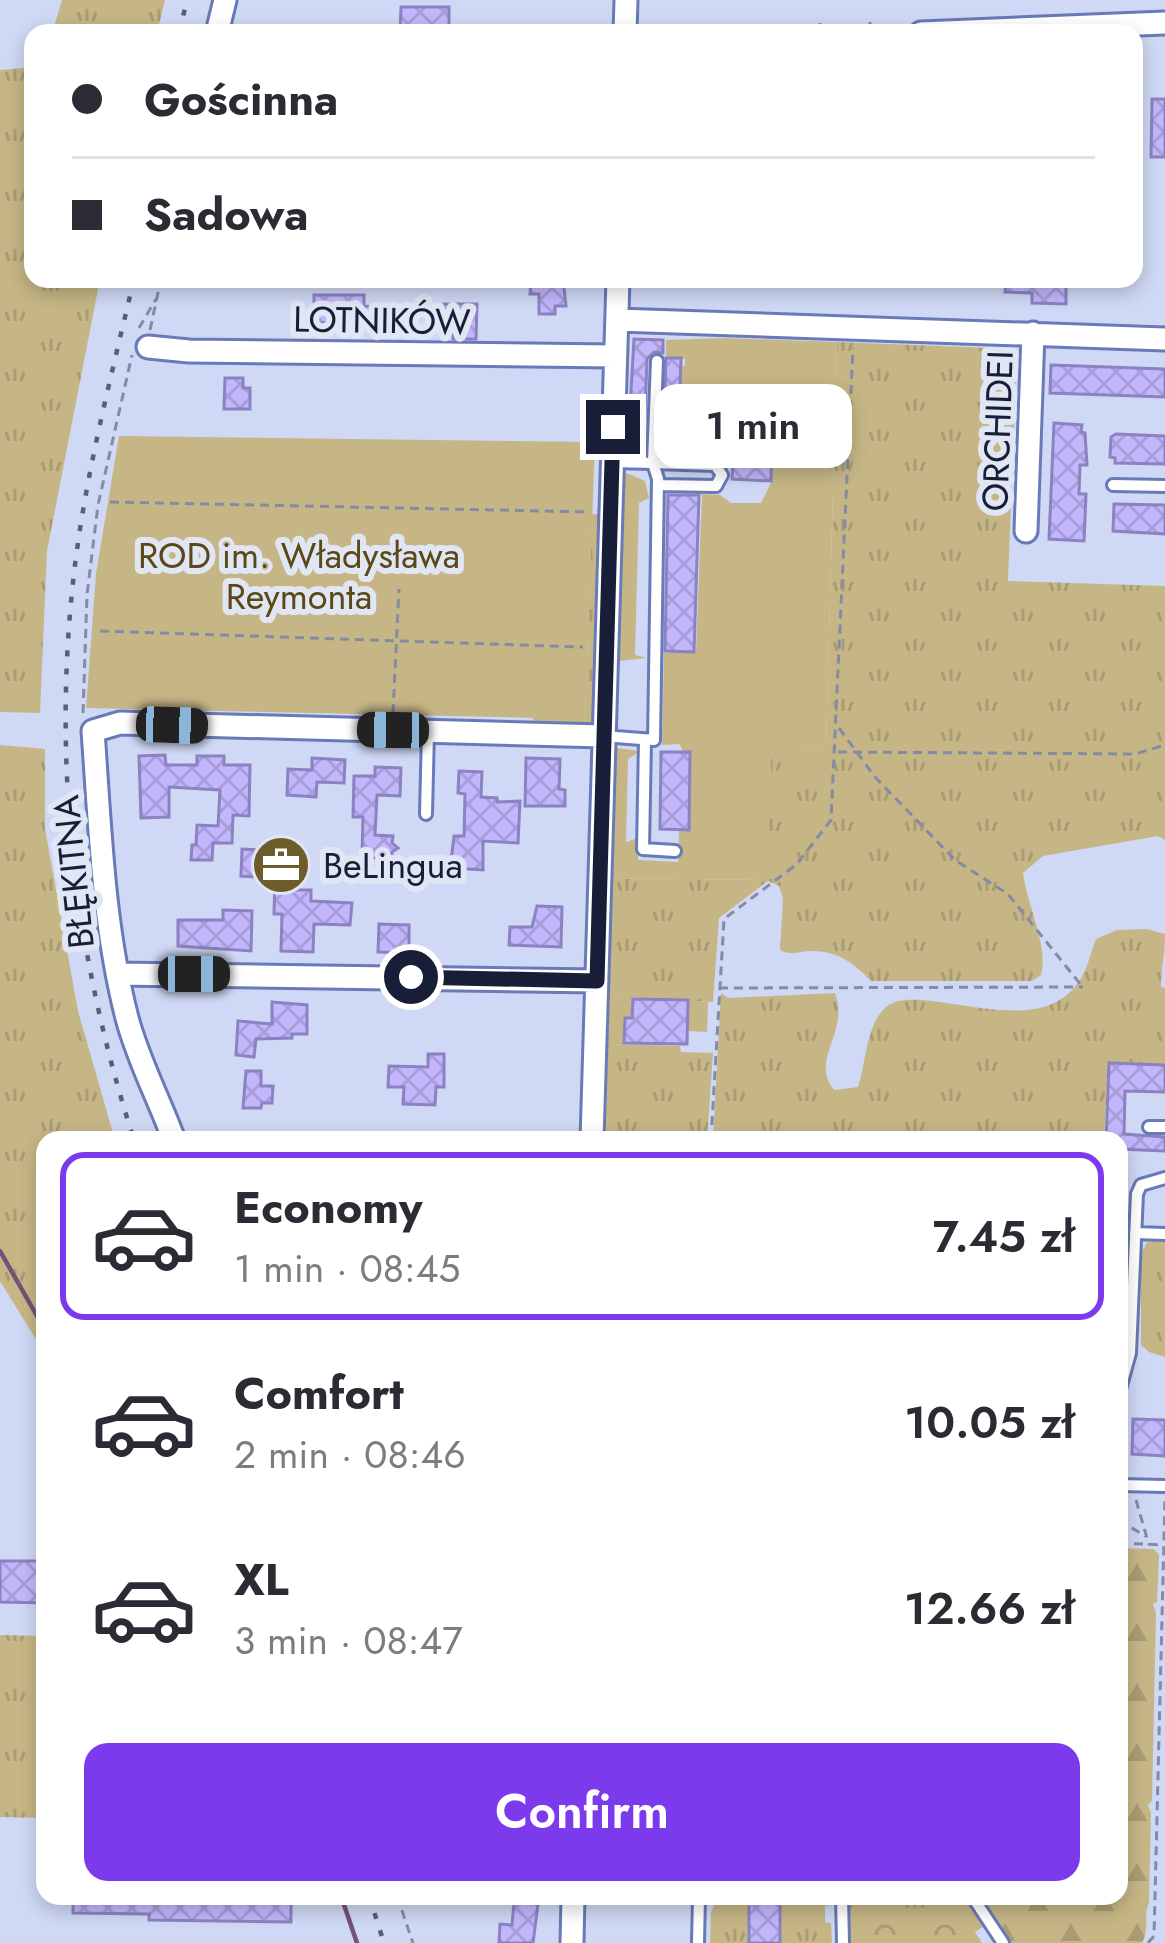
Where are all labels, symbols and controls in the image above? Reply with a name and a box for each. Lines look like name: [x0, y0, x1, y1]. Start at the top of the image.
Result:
text: Gościnna: [144, 67, 338, 132]
text: Sadowa: [144, 182, 309, 247]
street label: LOTNIKÓW: [293, 292, 472, 348]
street label: ORCHIDEI: [968, 350, 1026, 512]
callout: 1 min: [655, 385, 853, 469]
text: 1 min: [706, 397, 800, 454]
route end: [586, 400, 640, 454]
park label: ROD im. Władysława Reymonta: [138, 529, 460, 622]
car: [135, 706, 209, 744]
car: [357, 711, 429, 749]
street label: BŁĘKITNA: [39, 793, 107, 951]
office icon: BeLingua: [250, 834, 312, 896]
place label: BeLingua: [323, 839, 463, 891]
route start: [384, 950, 438, 1004]
car: [158, 956, 230, 992]
text: Economy: [234, 1175, 422, 1240]
icon: car: [90, 1182, 198, 1290]
text: 7.45 zł: [933, 1204, 1074, 1269]
text: 1 min · 08:45: [234, 1240, 461, 1297]
text: Comfort: [234, 1361, 404, 1426]
icon: car: [90, 1368, 198, 1476]
text: 10.05 zł: [904, 1390, 1074, 1455]
text: 2 min · 08:46: [234, 1426, 466, 1483]
text: XL: [234, 1547, 289, 1612]
icon: car: [90, 1554, 198, 1662]
text: 12.66 zł: [904, 1576, 1074, 1641]
text: 3 min · 08:47: [234, 1612, 463, 1669]
button: Confirm: [84, 1743, 1080, 1881]

